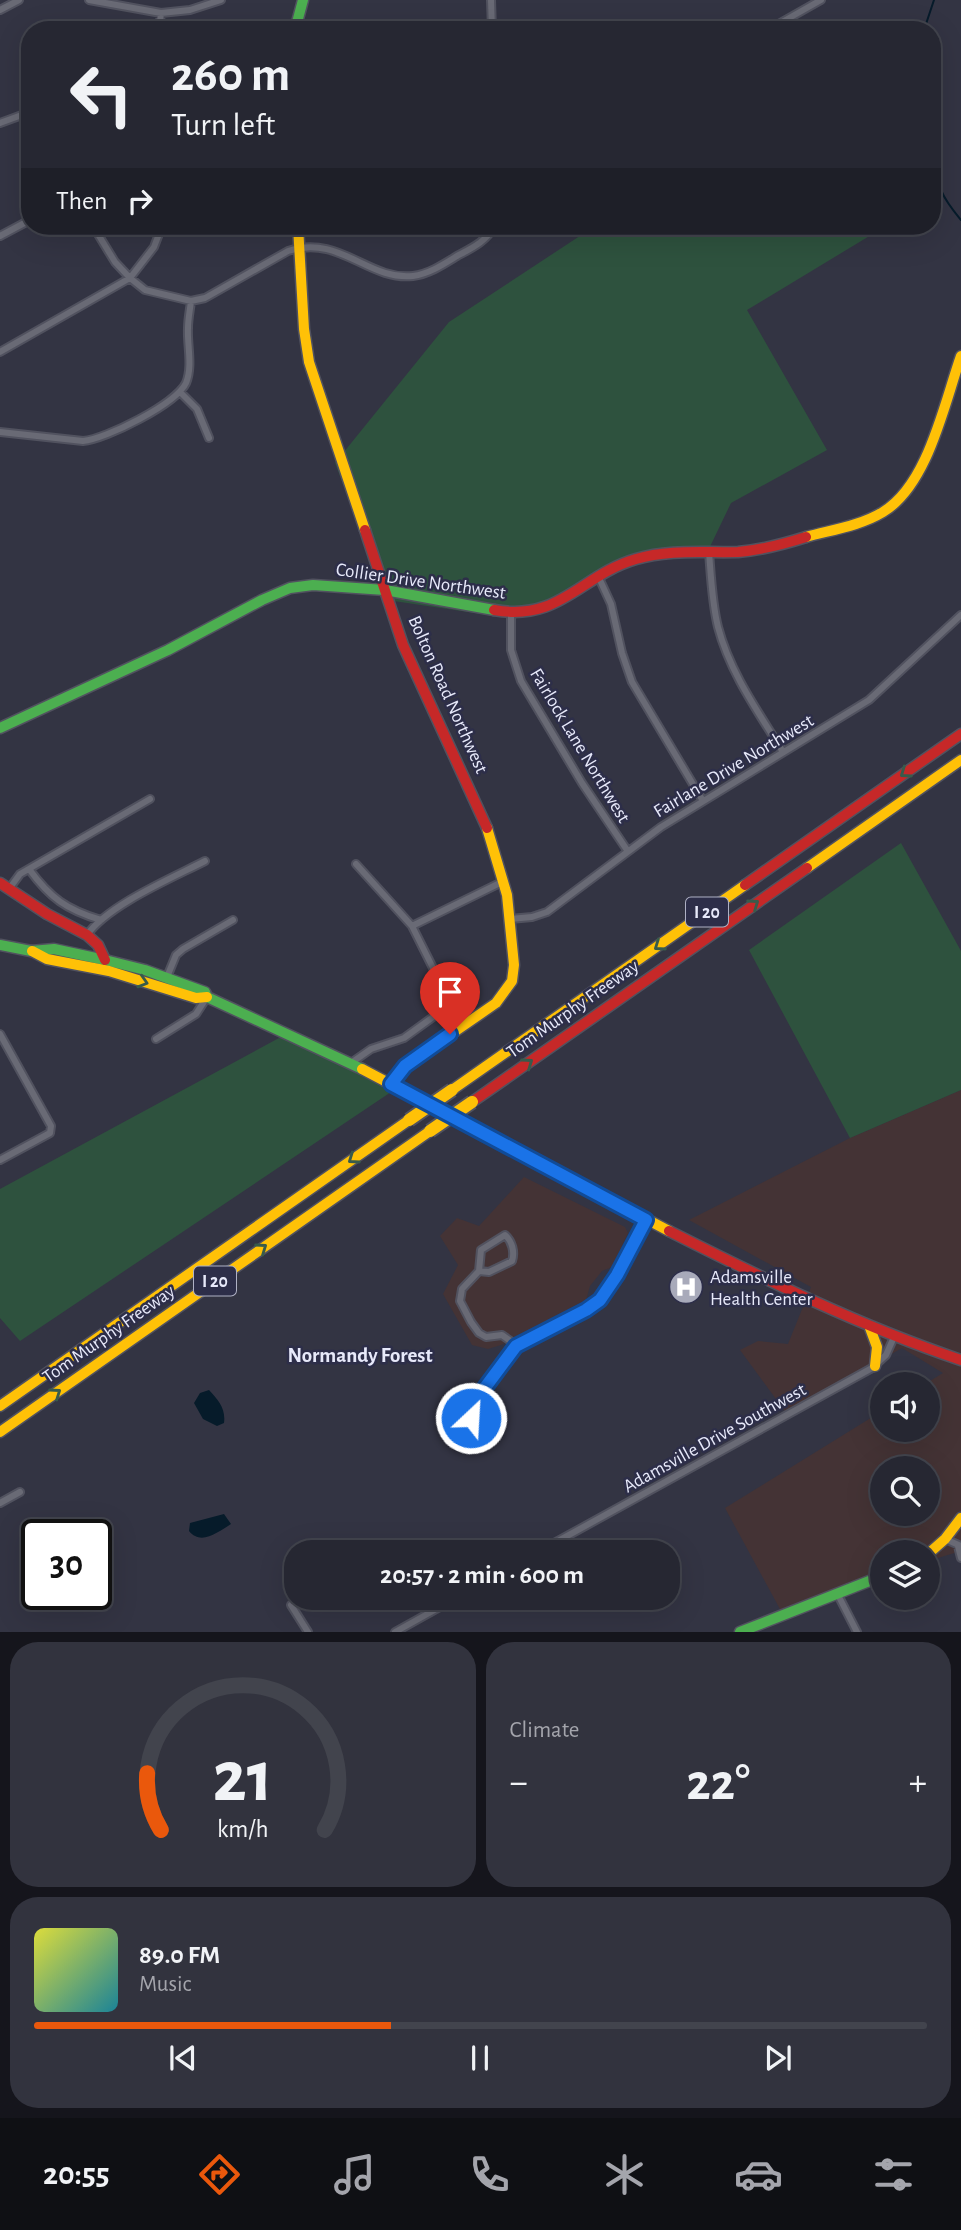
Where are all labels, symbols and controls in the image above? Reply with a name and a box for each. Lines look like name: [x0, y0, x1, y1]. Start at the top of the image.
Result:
icon: left: [56, 49, 147, 140]
text: 260 m: [171, 51, 290, 100]
text: Turn left: [171, 109, 275, 141]
icon: right: [121, 182, 159, 220]
text: Then: [56, 188, 107, 214]
street label: Collier Drive Northwest: [335, 560, 507, 603]
street label: Bolton Road Northwest: [404, 613, 491, 776]
street label: Fairlock Lane Northwest: [526, 665, 633, 826]
street label: Fairlane Drive Northwest: [651, 711, 817, 821]
one-way arrow: [900, 765, 913, 777]
road number: I 20: [686, 897, 728, 926]
one-way arrow: [746, 900, 759, 912]
one-way arrow: [654, 938, 667, 950]
street label: Tom Murphy Freeway: [503, 957, 642, 1062]
pin: [420, 962, 480, 1034]
icon: arrive: [431, 973, 469, 1011]
one-way arrow: [137, 974, 149, 988]
one-way arrow: [520, 1059, 533, 1071]
one-way arrow: [348, 1151, 361, 1163]
one-way arrow: [254, 1244, 267, 1256]
road number: I 20: [194, 1266, 236, 1296]
hospital icon: Adamsville Health Center: [667, 1268, 705, 1306]
place label: Adamsville Health Center: [710, 1268, 813, 1309]
street label: Tom Murphy Freeway: [39, 1282, 178, 1387]
district label: Normandy Forest: [287, 1345, 433, 1366]
map controls: [870, 1372, 940, 1610]
button: sound: [870, 1372, 940, 1442]
street label: Adamsville Drive Southwest: [620, 1380, 809, 1496]
position arrow: [434, 1381, 508, 1455]
one-way arrow: [48, 1389, 61, 1402]
button: search: [870, 1456, 940, 1526]
speed limit sign: 30: [21, 1519, 112, 1610]
button: layers: [870, 1540, 940, 1610]
text: 20:57 · 2 min · 600 m: [380, 1562, 584, 1588]
text: Climate: [510, 1719, 579, 1742]
text: 21: [213, 1743, 273, 1816]
text: 22°: [686, 1757, 750, 1809]
text: −: [510, 1764, 528, 1802]
text: +: [909, 1764, 927, 1802]
text: km/h: [217, 1817, 269, 1842]
text: 89.0 FM: [139, 1942, 220, 1968]
text: Music: [139, 1973, 191, 1996]
icon: previous: [164, 2039, 202, 2077]
icon: pause: [461, 2039, 499, 2077]
icon: next: [759, 2039, 797, 2077]
icon: directions: [195, 2150, 244, 2199]
icon: music: [330, 2150, 379, 2199]
icon: phone: [465, 2150, 514, 2199]
icon: climate: [600, 2150, 649, 2199]
icon: car: [734, 2150, 783, 2199]
icon: filters: [869, 2150, 918, 2199]
text: 20:55: [43, 2158, 110, 2190]

